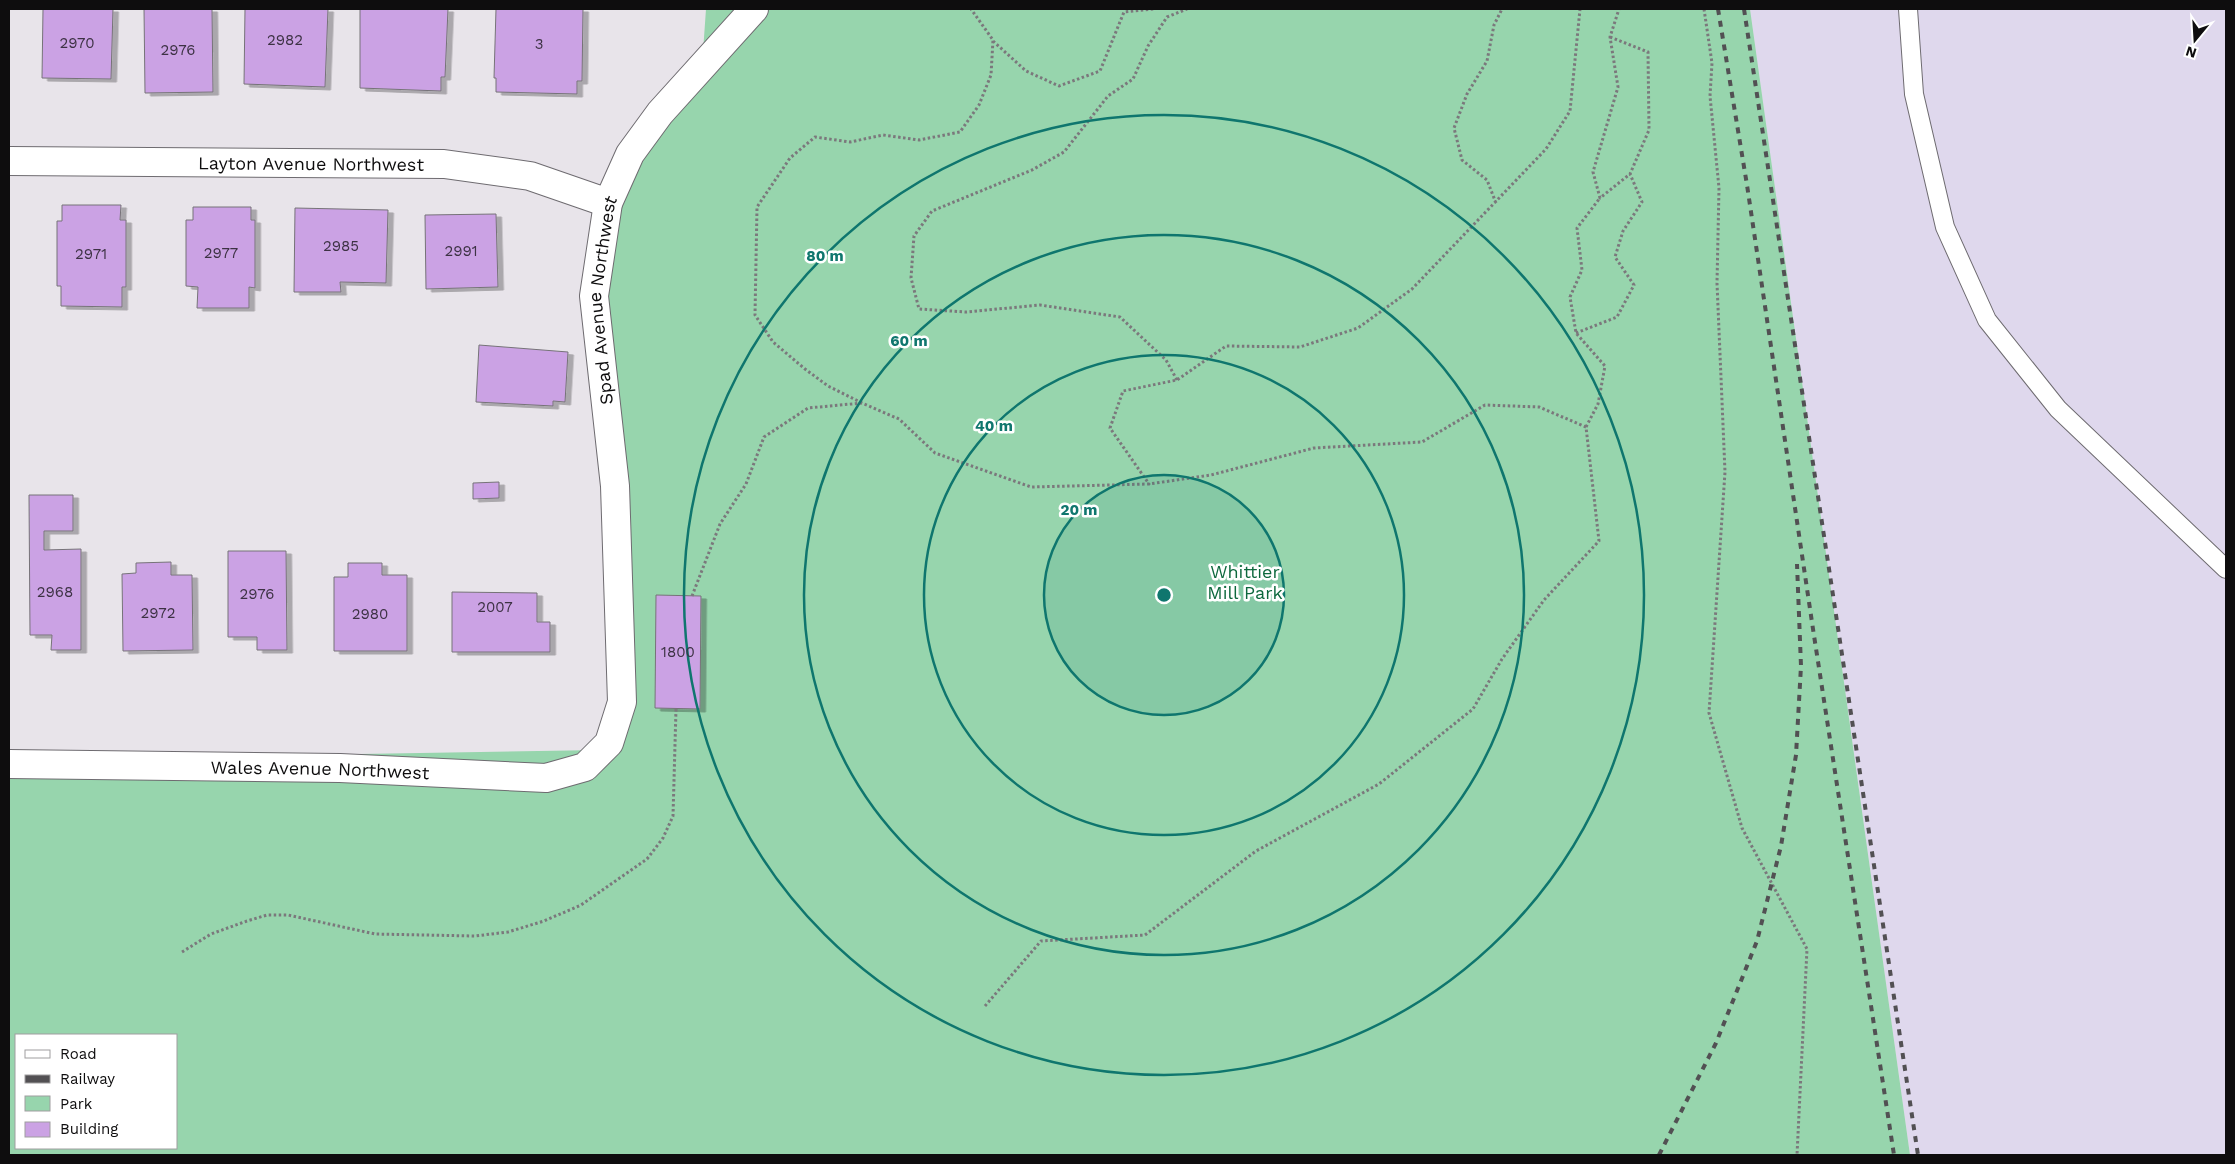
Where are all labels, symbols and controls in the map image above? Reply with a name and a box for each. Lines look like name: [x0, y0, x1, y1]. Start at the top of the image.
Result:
north arrow: [2170, 15, 2220, 65]
house number: 2982: [267, 31, 303, 49]
house number: 2970: [59, 34, 95, 52]
house number: 3: [535, 35, 543, 53]
house number: 2976: [161, 41, 195, 59]
text: N: [2184, 43, 2198, 62]
street label: Layton Avenue Northwest: [198, 152, 425, 174]
street label: Spad Avenue Northwest: [583, 192, 621, 406]
house number: 2985: [323, 237, 359, 255]
house number: 2991: [444, 242, 478, 260]
house number: 2977: [204, 244, 238, 262]
house number: 2971: [75, 245, 107, 263]
text: 80 m: [806, 247, 844, 265]
text: 60 m: [890, 332, 928, 350]
text: 40 m: [975, 417, 1013, 435]
text: 20 m: [1060, 501, 1098, 519]
park label: Whittier Mill Park: [1207, 561, 1283, 603]
house number: 2968: [37, 583, 73, 601]
house number: 2976: [240, 585, 274, 603]
centre of rings: [1155, 586, 1173, 604]
house number: 2007: [477, 598, 513, 616]
house number: 2972: [141, 604, 175, 622]
house number: 2980: [352, 605, 388, 623]
house number: 1800: [661, 643, 695, 661]
street label: Wales Avenue Northwest: [210, 756, 430, 783]
legend: [15, 1034, 178, 1149]
text: Road: [60, 1045, 97, 1063]
text: Railway: [60, 1070, 115, 1088]
text: Park: [60, 1095, 93, 1113]
text: Building: [60, 1120, 118, 1138]

